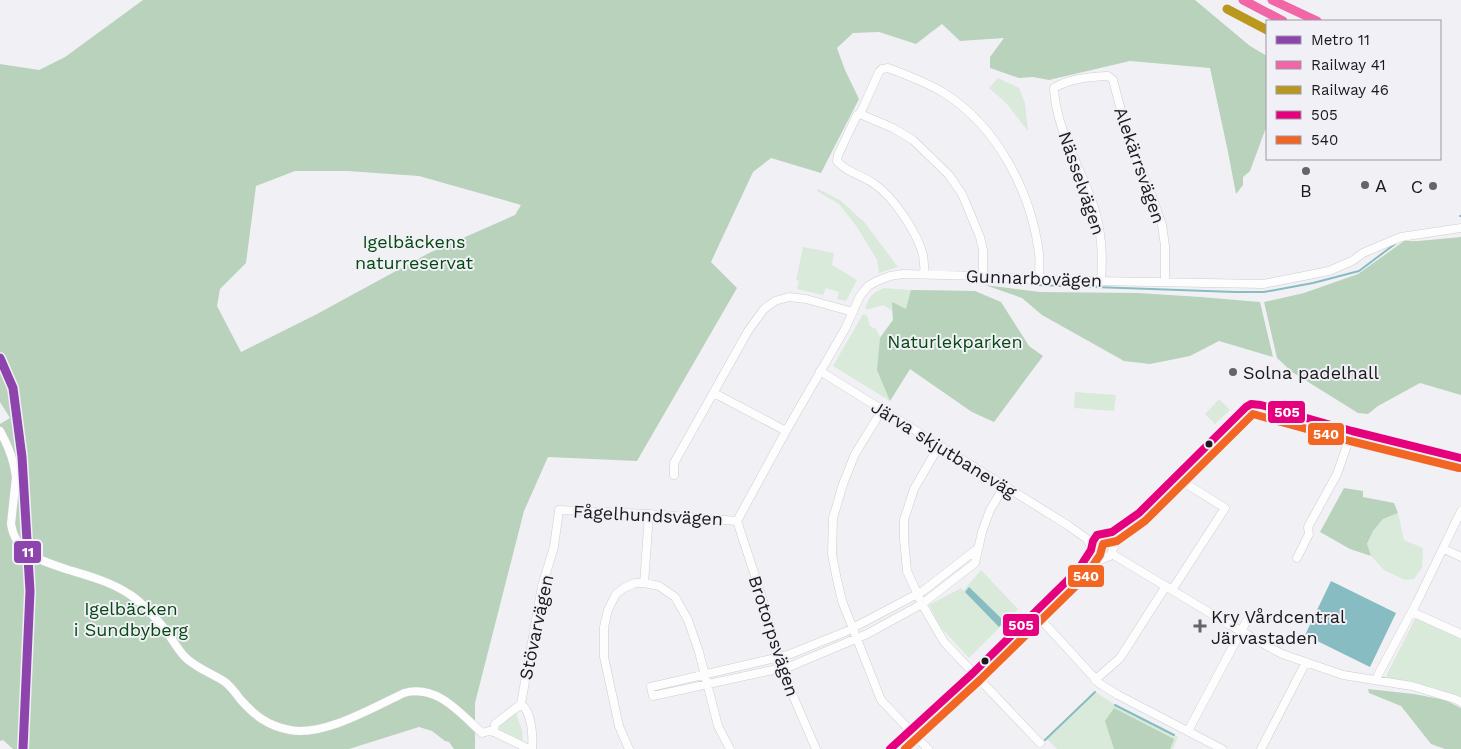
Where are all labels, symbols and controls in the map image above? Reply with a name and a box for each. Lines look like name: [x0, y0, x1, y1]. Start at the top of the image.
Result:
legend: [1266, 20, 1441, 160]
text: Metro 11: [1311, 31, 1370, 49]
text: Railway 41: [1311, 56, 1385, 74]
text: Railway 46: [1311, 81, 1389, 99]
street label: Alekärrsvägen: [1110, 104, 1170, 226]
text: 505: [1311, 106, 1338, 124]
street label: Nässelvägen: [1054, 128, 1110, 238]
text: 540: [1311, 131, 1338, 149]
marker: B: [1300, 165, 1312, 177]
place label: A: [1375, 175, 1387, 196]
place label: C: [1411, 176, 1423, 197]
marker: A: [1359, 179, 1371, 191]
place label: B: [1300, 180, 1312, 201]
marker: C: [1427, 180, 1439, 192]
park label: Igelbäckens naturreservat: [355, 231, 474, 273]
street label: Gunnarbovägen: [965, 265, 1103, 291]
park label: Naturlekparken: [887, 331, 1023, 352]
place label: Solna padelhall: [1243, 362, 1379, 383]
marker: Solna padelhall: [1227, 366, 1239, 378]
street label: Järva skjutbaneväg: [868, 396, 1021, 502]
line badge: 505: [1267, 400, 1306, 424]
text: 505: [1274, 404, 1300, 420]
line badge: 540: [1307, 422, 1345, 446]
text: 540: [1313, 426, 1339, 442]
unlabelled marker: [1204, 439, 1214, 449]
street label: Fågelhundsvägen: [573, 501, 723, 529]
line badge: 11: [13, 540, 42, 564]
text: 11: [22, 544, 34, 560]
line badge: 540: [1067, 564, 1105, 588]
text: 540: [1073, 568, 1099, 584]
street label: Stövarvägen: [515, 573, 557, 681]
street label: Brotorpsvägen: [745, 573, 803, 699]
park label: Igelbäcken i Sundbyberg: [74, 598, 189, 640]
place label: Kry Vårdcentral Järvastaden: [1211, 606, 1346, 648]
line badge: 505: [1002, 613, 1040, 637]
text: 505: [1008, 617, 1034, 633]
marker: Kry Vårdcentral Järvastaden: [1193, 619, 1207, 633]
unlabelled marker: [980, 656, 990, 666]

